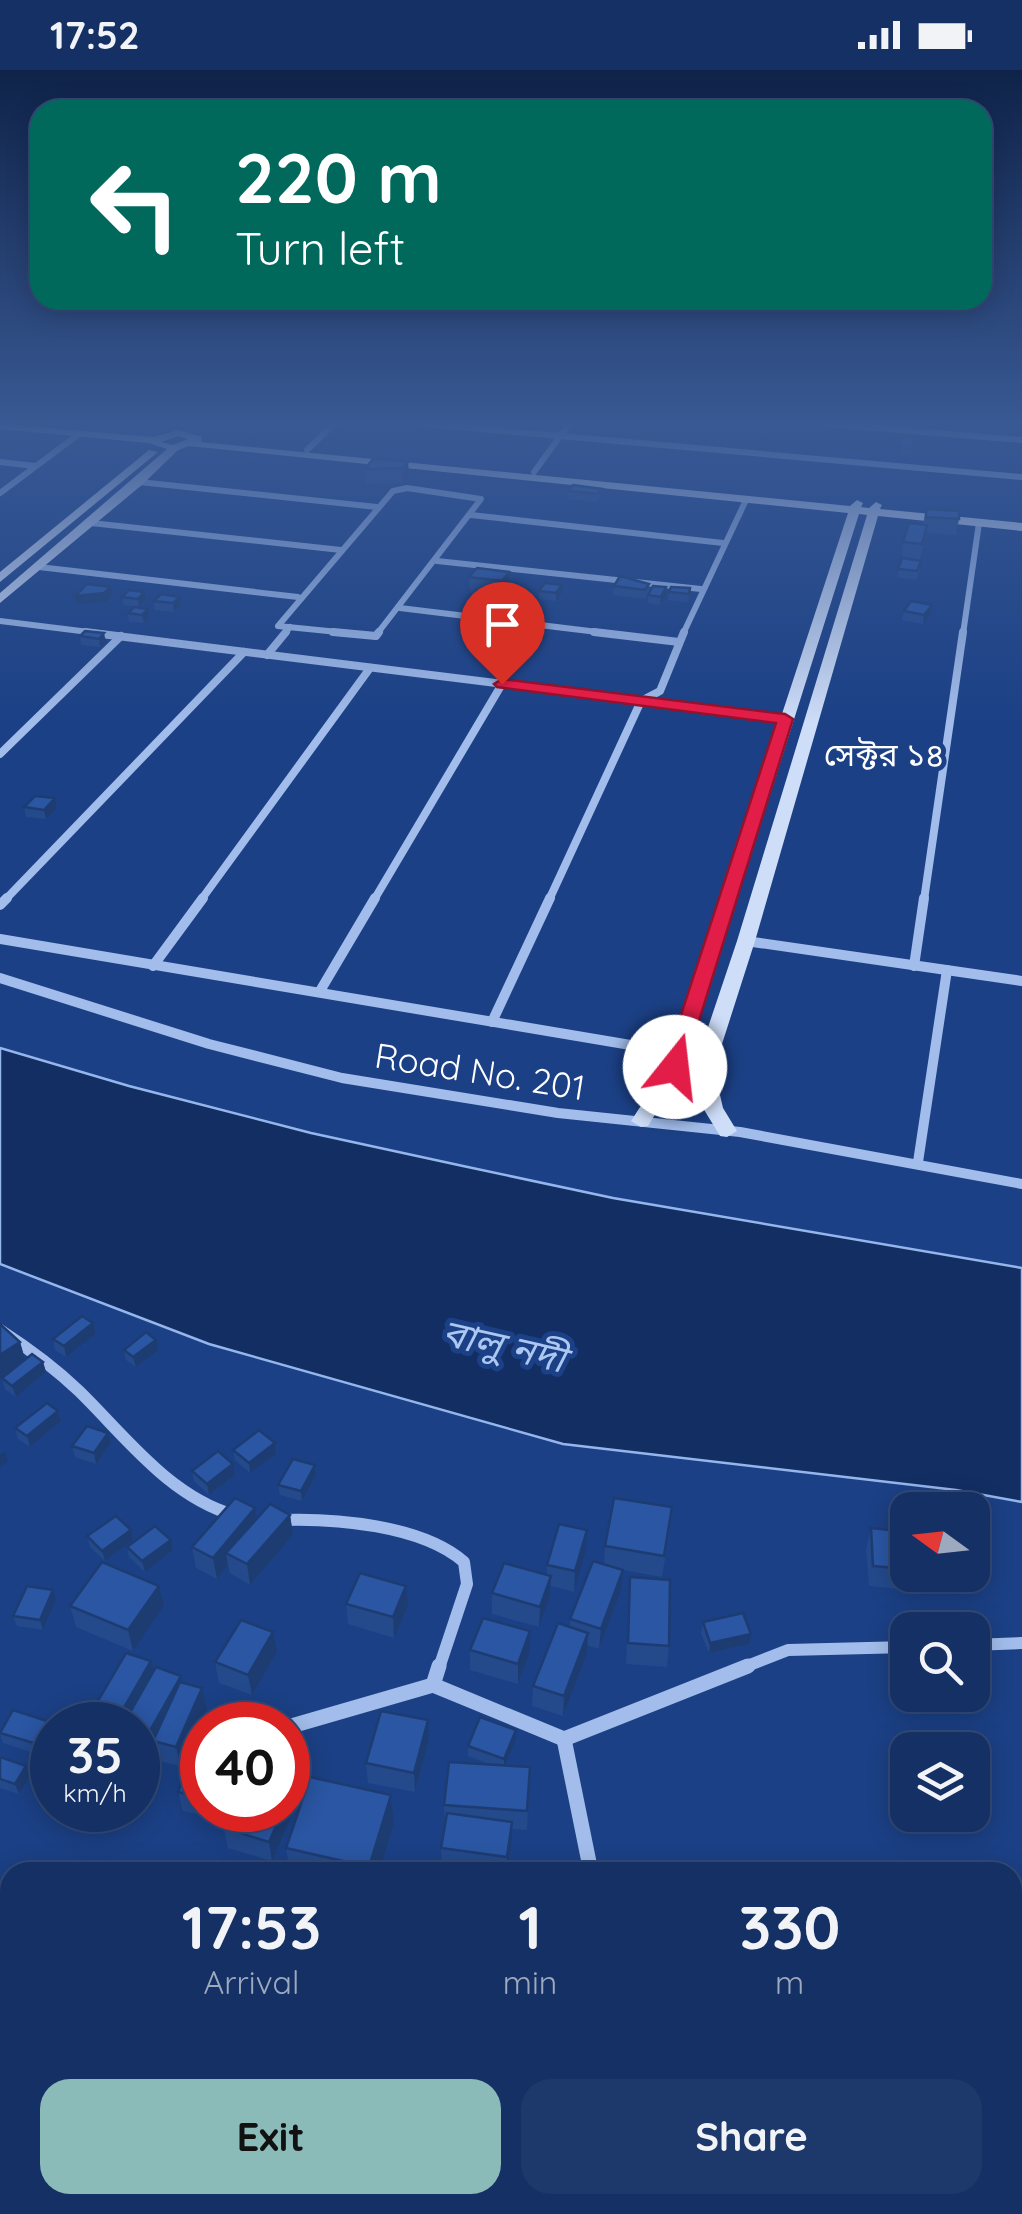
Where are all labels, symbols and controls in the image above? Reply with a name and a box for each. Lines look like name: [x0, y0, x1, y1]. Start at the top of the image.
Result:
text: 17:52: [50, 11, 140, 59]
text: 220 m: [235, 133, 442, 221]
icon: left: [70, 140, 200, 270]
text: Turn left: [235, 220, 405, 276]
pin: [460, 582, 545, 685]
icon: arrive: [475, 597, 530, 652]
district label: সেক্টর ১৪: [824, 734, 944, 774]
position arrow: [623, 1015, 727, 1119]
street label: Road No. 201: [372, 1033, 588, 1109]
water label: বালু নদী: [438, 1308, 577, 1384]
north arrow: [890, 1492, 990, 1592]
map controls: [890, 1492, 990, 1832]
button: search: [890, 1612, 990, 1712]
speed limit sign: 40: [180, 1702, 310, 1832]
text: 35: [67, 1723, 123, 1786]
button: layers: [890, 1732, 990, 1832]
text: km/h: [63, 1777, 127, 1808]
text: 17:53: [182, 1889, 321, 1964]
text: 1: [518, 1889, 542, 1964]
text: 330: [739, 1889, 840, 1964]
text: Arrival: [203, 1962, 299, 2002]
text: min: [503, 1962, 557, 2002]
text: m: [775, 1962, 804, 2002]
button: Exit: [40, 2079, 501, 2194]
button: Share: [521, 2079, 982, 2194]

